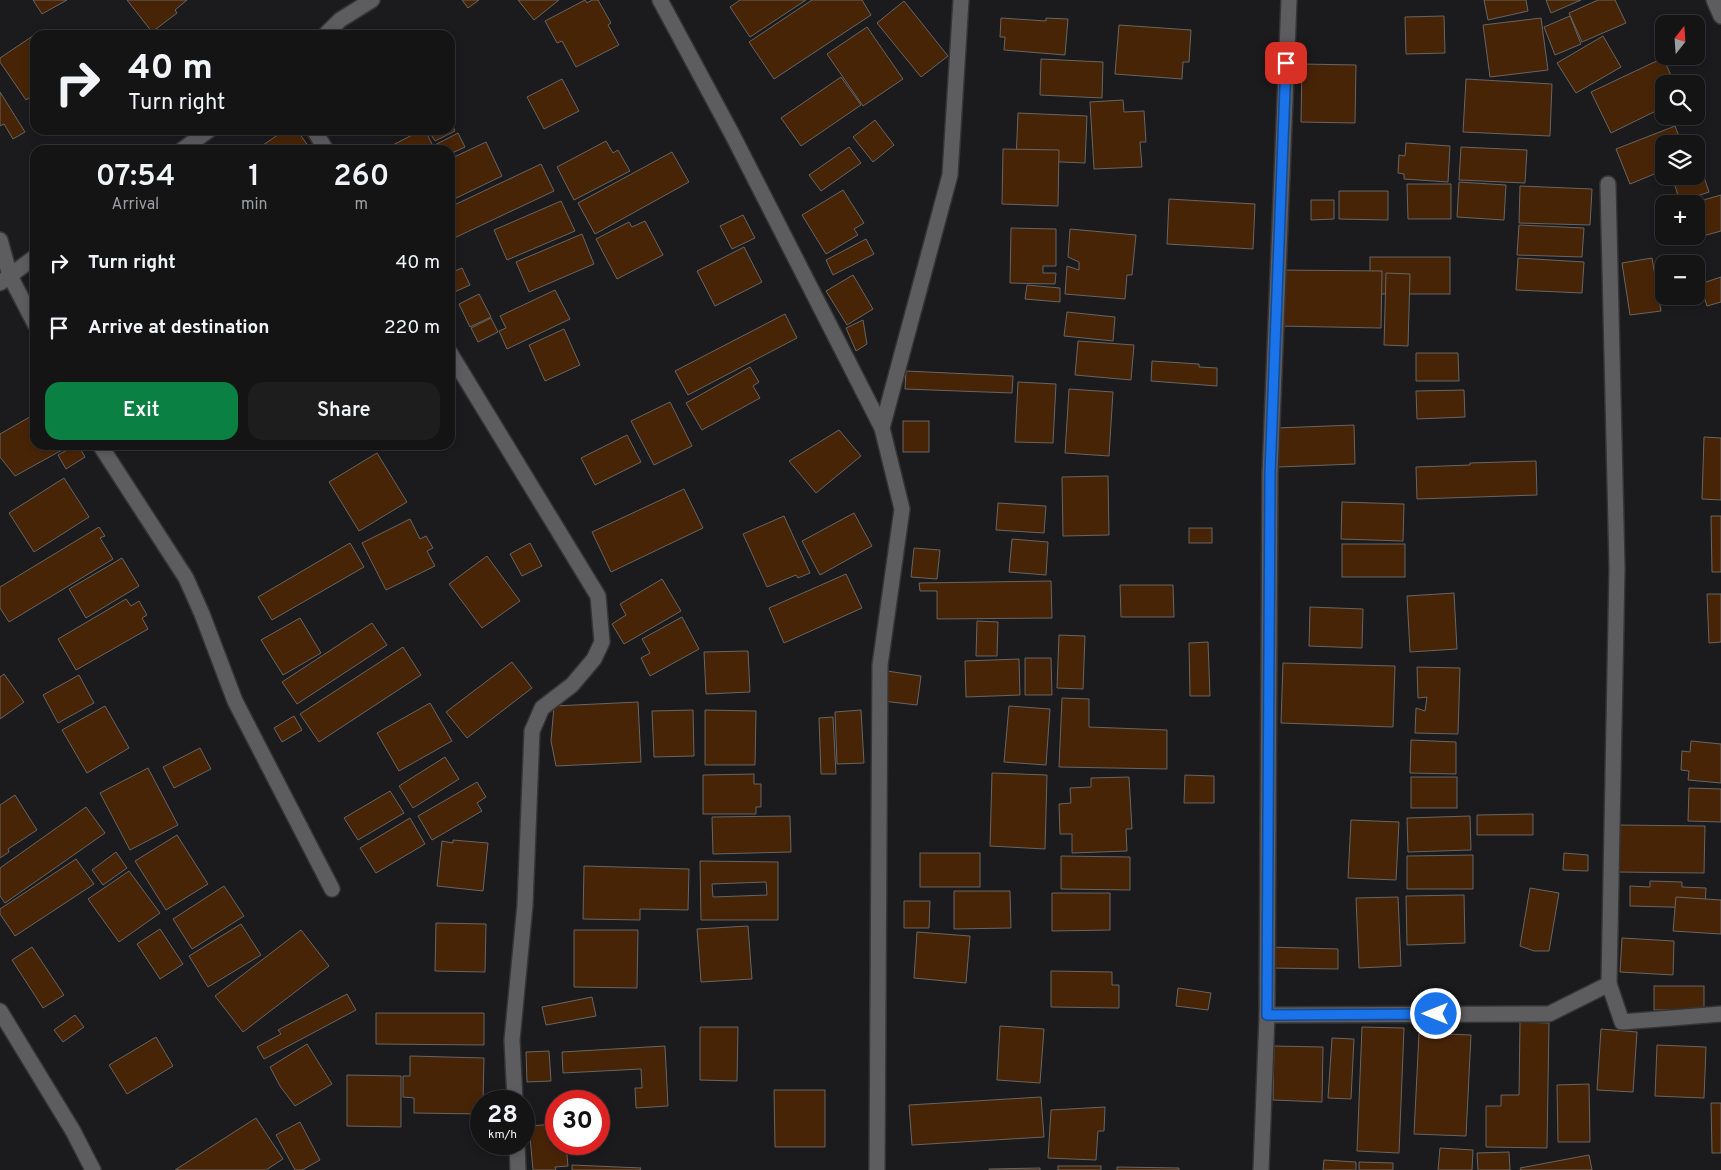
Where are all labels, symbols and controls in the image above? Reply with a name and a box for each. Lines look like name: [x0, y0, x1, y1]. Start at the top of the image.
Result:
north arrow: [1655, 15, 1705, 65]
map controls: [1655, 15, 1705, 305]
pin: [1265, 42, 1307, 84]
text: 40 m: [128, 47, 213, 91]
icon: arrive: [1272, 49, 1300, 77]
icon: right: [45, 50, 110, 115]
button: search: [1655, 75, 1705, 125]
text: Turn right: [128, 90, 225, 117]
button: layers: [1655, 135, 1705, 185]
text: 07:54: [96, 159, 175, 196]
text: 1: [248, 159, 260, 196]
text: 260: [333, 159, 389, 196]
text: Arrival: [112, 195, 159, 215]
text: min: [241, 195, 268, 215]
text: m: [354, 195, 368, 215]
button: +: [1655, 195, 1705, 245]
icon: right: [45, 249, 73, 277]
text: Turn right: [88, 251, 176, 275]
text: 40 m: [395, 251, 440, 275]
button: −: [1655, 255, 1705, 305]
icon: arrive: [45, 314, 73, 342]
text: Arrive at destination: [88, 316, 269, 340]
text: 220 m: [384, 316, 440, 340]
button: Exit: [45, 382, 238, 440]
button: Share: [248, 382, 440, 440]
position arrow: [1409, 987, 1461, 1039]
speed limit sign: 30: [545, 1090, 610, 1155]
text: 28: [487, 1100, 518, 1132]
text: km/h: [488, 1127, 517, 1143]

